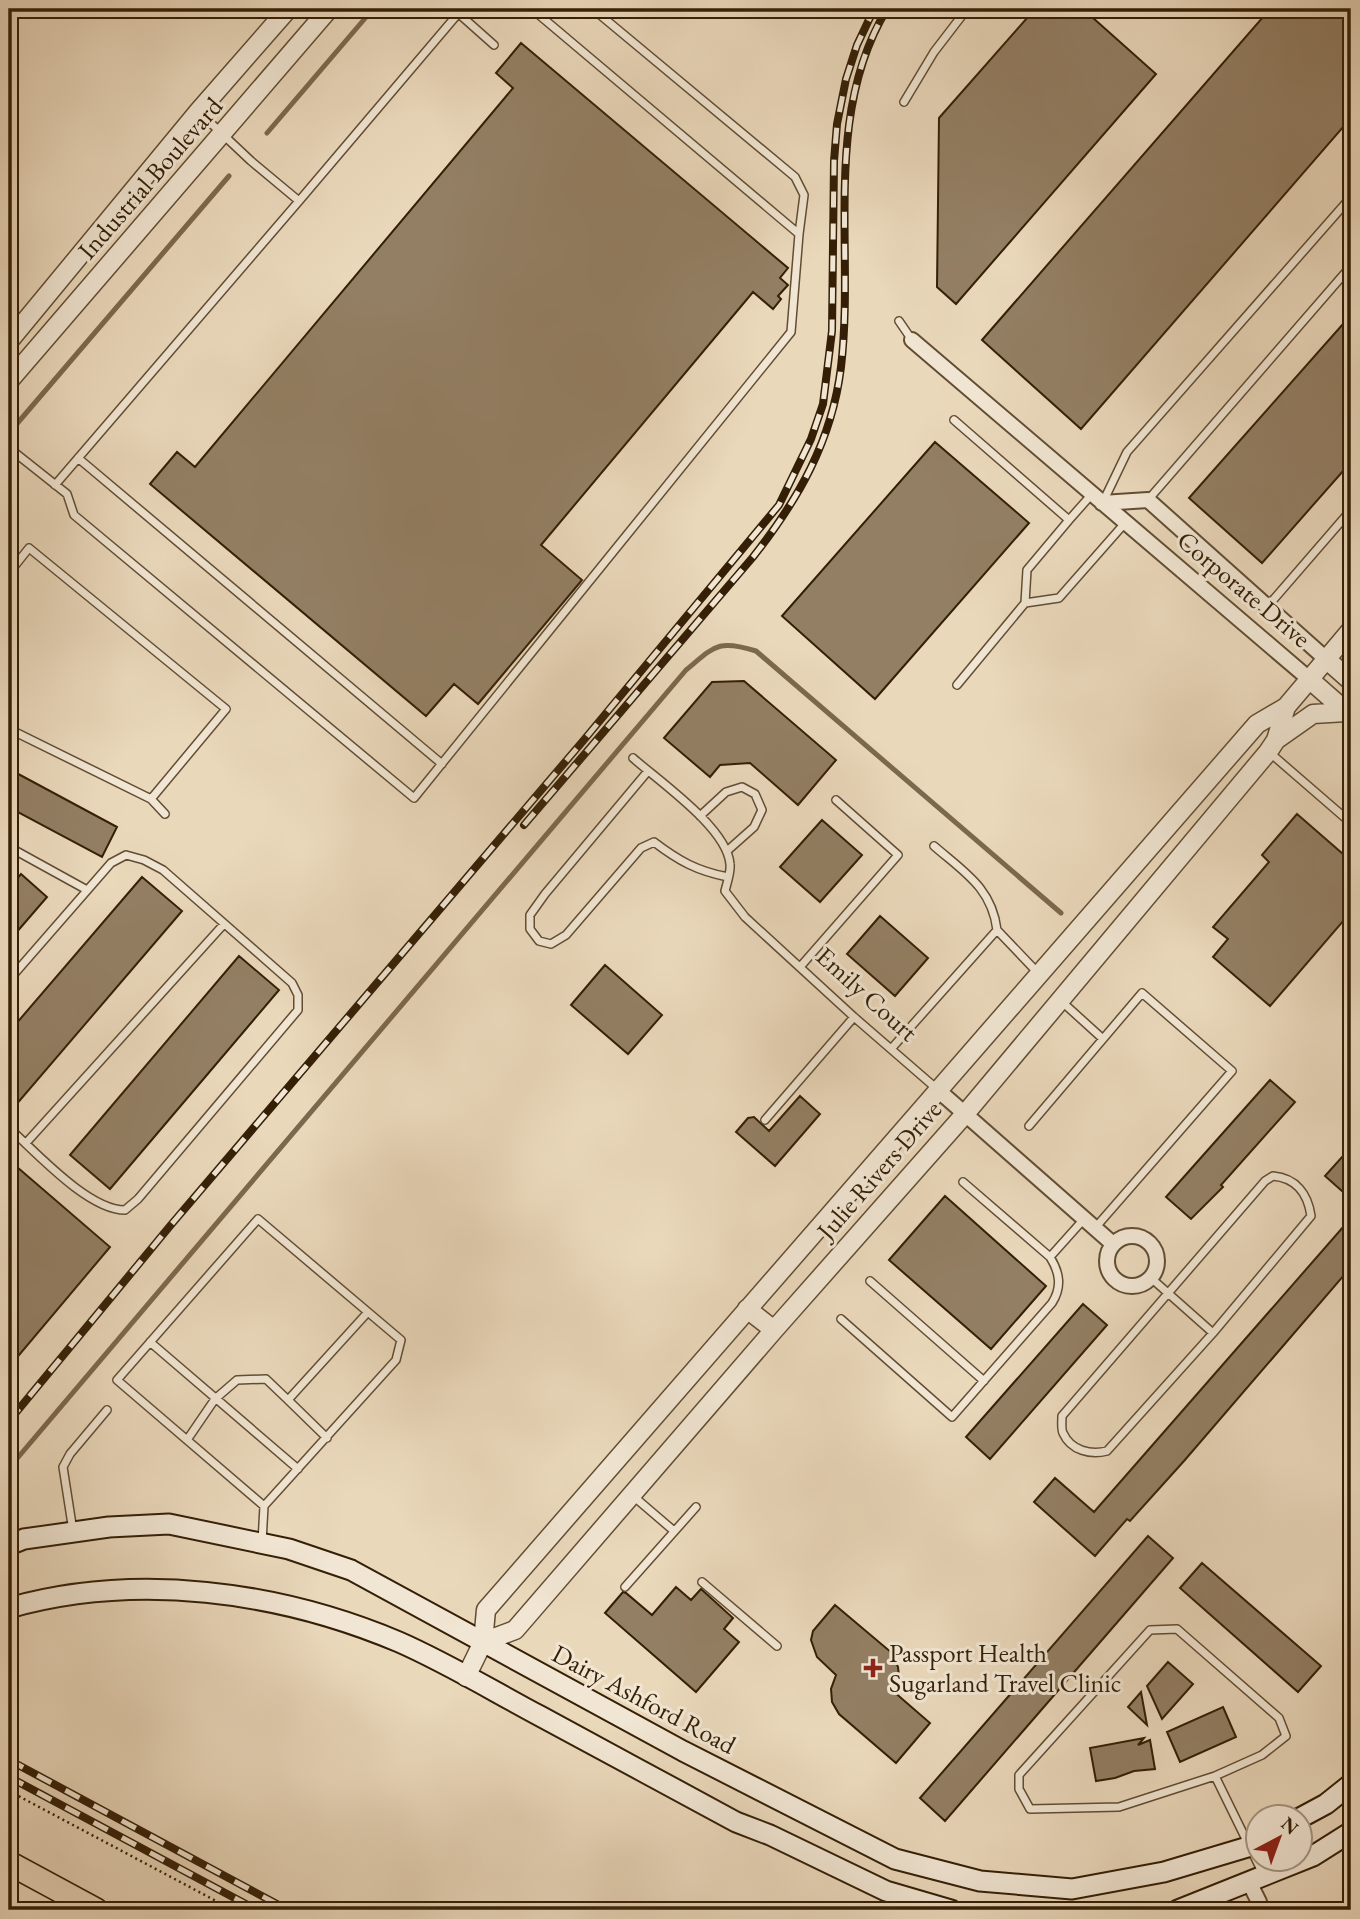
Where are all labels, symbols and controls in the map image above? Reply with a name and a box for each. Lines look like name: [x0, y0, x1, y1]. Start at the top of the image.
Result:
street label: Industrial Boulevard: [70, 89, 230, 266]
street label: Corporate Drive: [1170, 523, 1318, 655]
street label: Emily Court: [809, 939, 925, 1049]
street label: Julie Rivers Drive: [808, 1093, 949, 1248]
street label: Dairy Ashford Road: [546, 1636, 742, 1762]
place label: Passport Health Sugarland Travel Clinic: [889, 1636, 1121, 1700]
marker: Passport Health Sugarland Travel Clinic: [863, 1658, 883, 1678]
north arrow: [1244, 1804, 1314, 1874]
text: N: [1276, 1811, 1304, 1840]

